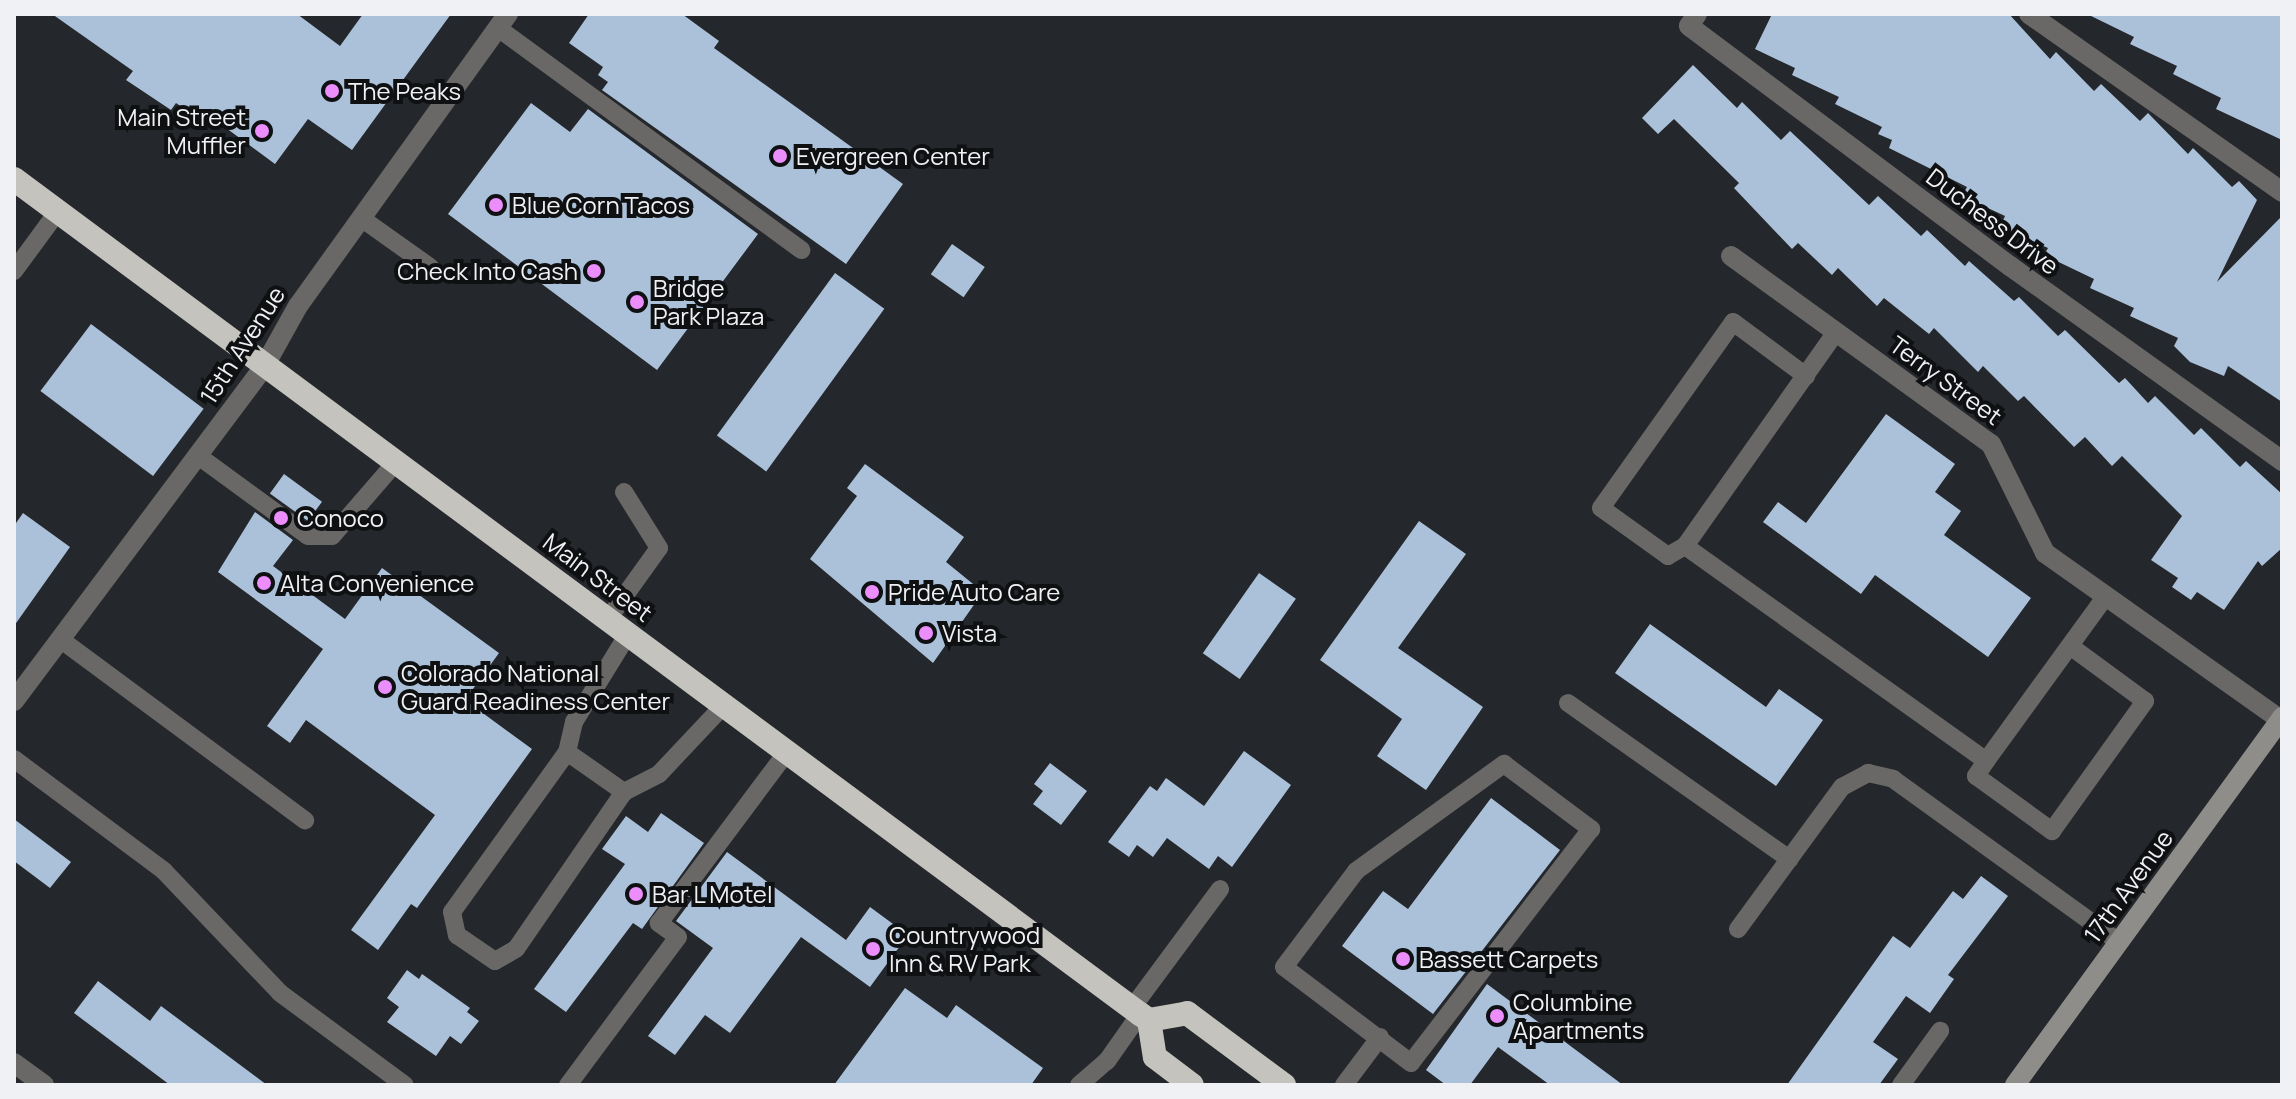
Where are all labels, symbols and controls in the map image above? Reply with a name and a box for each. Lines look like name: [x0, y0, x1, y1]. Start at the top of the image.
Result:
place label: The Peaks: [348, 77, 461, 105]
marker: The Peaks: [323, 82, 341, 100]
place label: Main Street Muffler: [117, 103, 246, 159]
marker: Main Street Muffler: [253, 122, 271, 140]
place label: Evergreen Center: [796, 142, 990, 170]
marker: Evergreen Center: [771, 147, 789, 165]
street label: Duchess Drive: [1921, 162, 2065, 280]
place label: Blue Corn Tacos: [512, 191, 690, 219]
marker: Blue Corn Tacos: [487, 196, 505, 214]
place label: Check Into Cash: [397, 257, 578, 285]
marker: Check Into Cash: [585, 262, 603, 280]
place label: Bridge Park Plaza: [653, 274, 764, 330]
street label: 15th Avenue: [193, 281, 291, 409]
marker: Bridge Park Plaza: [628, 293, 646, 311]
street label: Terry Street: [1884, 330, 2008, 430]
place label: Conoco: [297, 504, 384, 532]
marker: Conoco: [272, 509, 290, 527]
street label: Main Street: [538, 527, 658, 627]
place label: Alta Convenience: [280, 569, 474, 597]
marker: Alta Convenience: [255, 574, 273, 592]
place label: Pride Auto Care: [888, 578, 1060, 606]
marker: Pride Auto Care: [863, 583, 881, 601]
place label: Vista: [942, 619, 997, 647]
marker: Vista: [917, 624, 935, 642]
place label: Colorado National Guard Readiness Center: [401, 659, 670, 715]
marker: Colorado National Guard Readiness Center: [376, 678, 394, 696]
street label: 17th Avenue: [2077, 824, 2179, 948]
place label: Bar L Motel: [652, 880, 774, 908]
marker: Bar L Motel: [627, 885, 645, 903]
place label: Countrywood Inn & RV Park: [889, 921, 1040, 977]
marker: Countrywood Inn & RV Park: [864, 940, 882, 958]
place label: Bassett Carpets: [1419, 945, 1598, 973]
marker: Bassett Carpets: [1394, 950, 1412, 968]
place label: Columbine Apartments: [1513, 988, 1644, 1044]
marker: Columbine Apartments: [1488, 1007, 1506, 1025]

